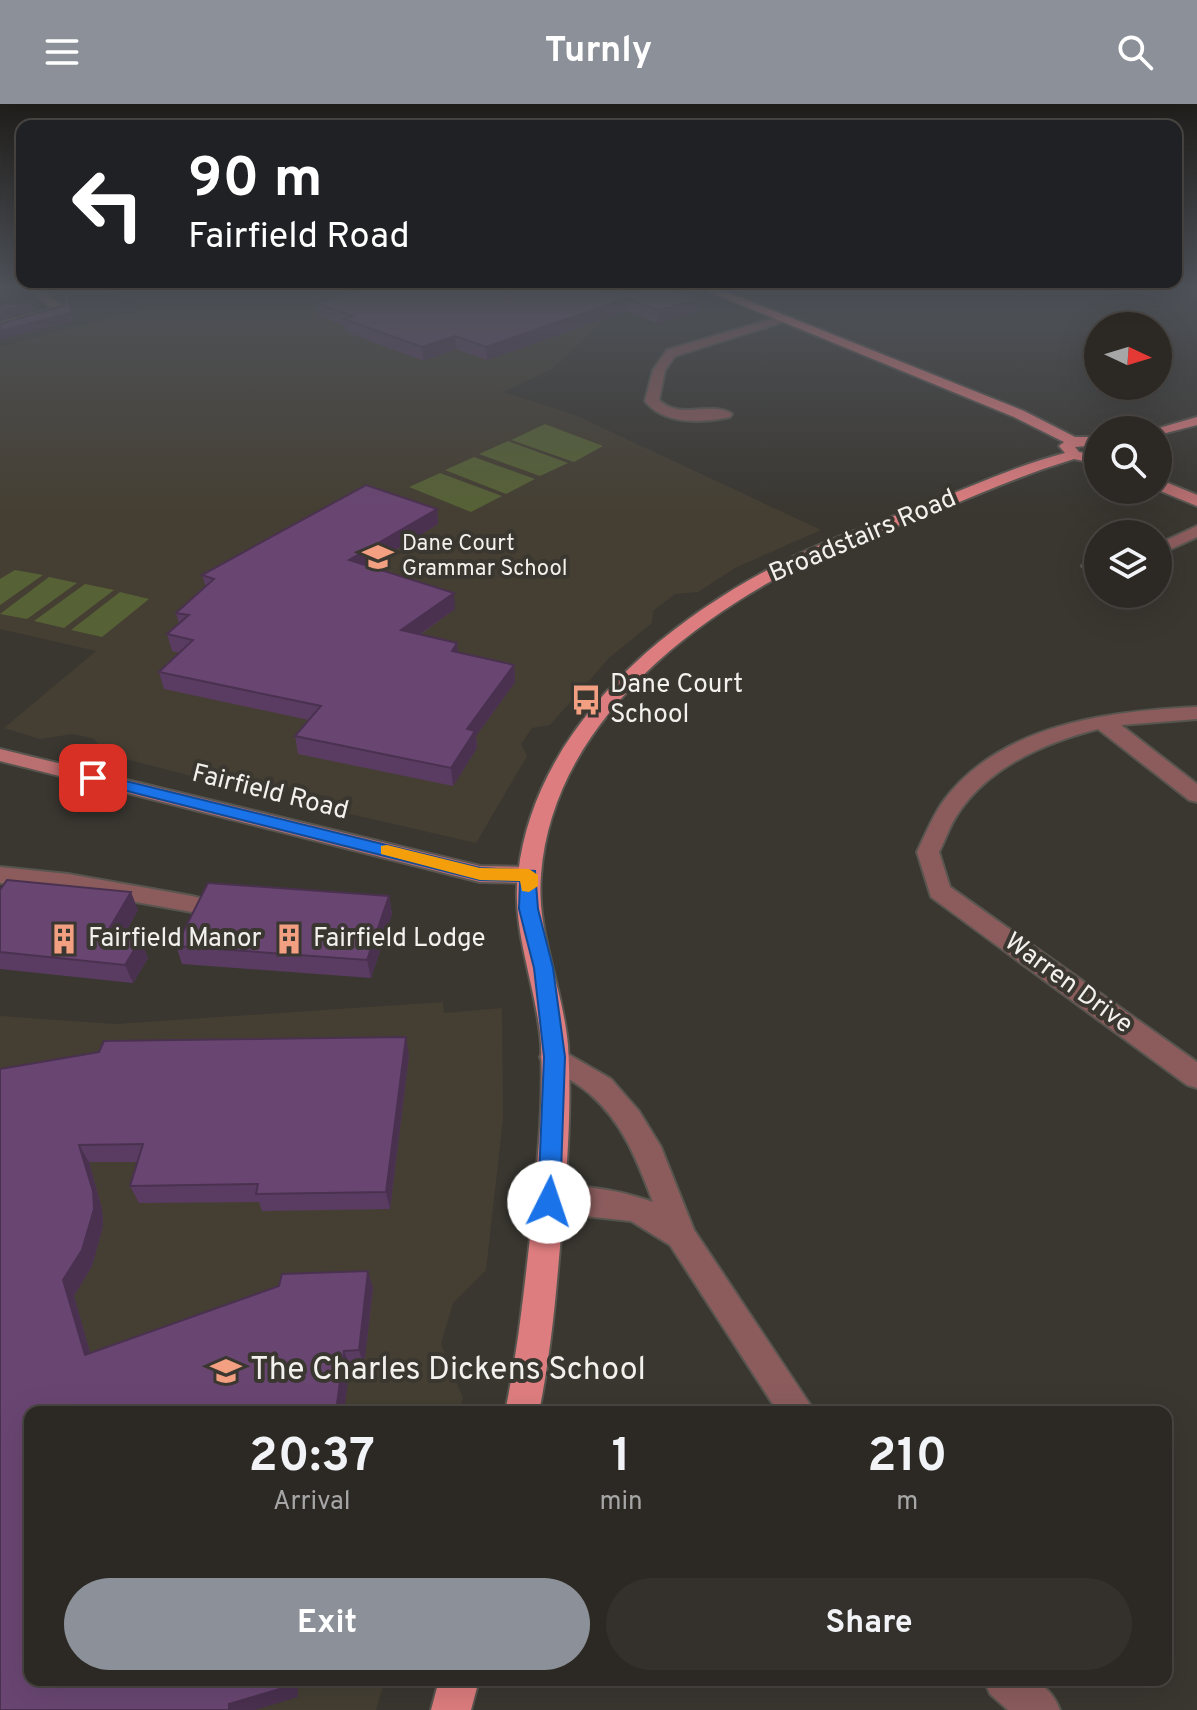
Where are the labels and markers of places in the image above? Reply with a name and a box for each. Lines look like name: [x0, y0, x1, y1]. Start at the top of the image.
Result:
place label: Dane Court Grammar School: [402, 531, 568, 583]
school or university icon: Dane Court Grammar School: [361, 540, 395, 574]
place label: Dane Court School: [610, 669, 743, 732]
bus stop icon: Dane Court School: [569, 683, 603, 717]
pin: [59, 744, 127, 812]
building icon: Fairfield Manor: [47, 922, 81, 956]
building icon: Fairfield Lodge: [272, 922, 306, 956]
place label: Fairfield Manor: [88, 923, 262, 956]
place label: Fairfield Lodge: [313, 923, 485, 956]
place label: The Charles Dickens School: [250, 1351, 646, 1391]
school or university icon: The Charles Dickens School: [209, 1354, 243, 1388]

